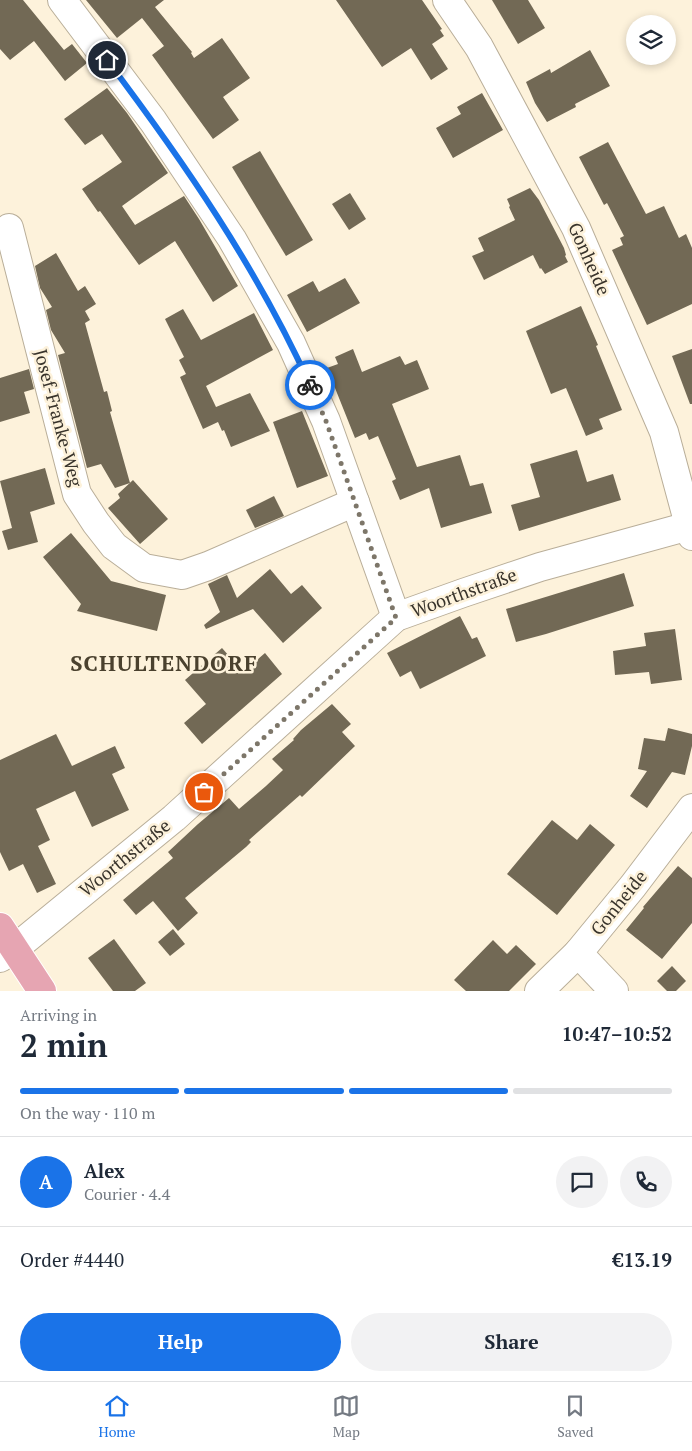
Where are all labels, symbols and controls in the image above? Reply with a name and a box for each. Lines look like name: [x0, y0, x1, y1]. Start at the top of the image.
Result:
map controls: [626, 15, 676, 65]
button: layers: [626, 15, 676, 65]
pin: [86, 39, 128, 81]
icon: home: [93, 46, 121, 74]
street label: Gonheide: [563, 218, 617, 299]
street label: Josef-Franke-Weg: [29, 346, 89, 490]
courier: [285, 360, 335, 410]
icon: bike: [296, 371, 324, 399]
street label: Woorthstraße: [408, 562, 520, 622]
district label: SCHULTENDORF: [70, 648, 258, 677]
pin: [183, 771, 225, 813]
icon: bag: [190, 778, 218, 806]
street label: Woorthstraße: [74, 813, 175, 901]
street label: Gonheide: [585, 865, 652, 940]
text: Arriving in: [20, 1004, 97, 1026]
text: 10:47–10:52: [562, 1021, 672, 1046]
text: 2 min: [20, 1024, 108, 1066]
text: On the way · 110 m: [20, 1102, 155, 1124]
button: chat: [556, 1156, 608, 1208]
button: phone: [620, 1156, 672, 1208]
text: Alex: [84, 1158, 125, 1183]
text: A: [39, 1169, 53, 1194]
text: Courier · 4.4: [84, 1183, 170, 1205]
text: Order #4440: [20, 1247, 124, 1272]
text: €13.19: [613, 1247, 672, 1272]
button: Help: [20, 1313, 341, 1371]
button: Share: [351, 1313, 672, 1371]
tab: Home: [98, 1392, 136, 1441]
tab: Map: [332, 1392, 360, 1441]
tab: Saved: [557, 1392, 594, 1441]

